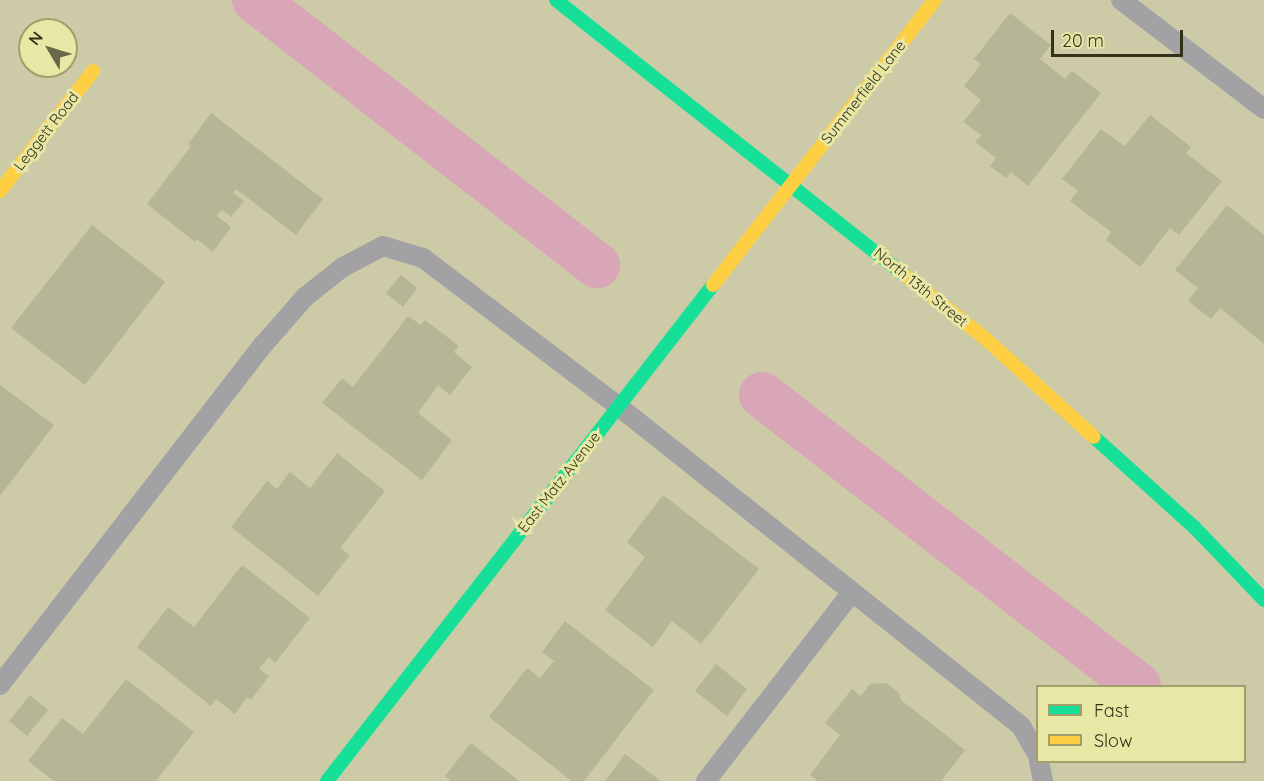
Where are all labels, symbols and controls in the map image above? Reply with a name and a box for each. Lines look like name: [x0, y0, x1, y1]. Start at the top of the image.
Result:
north arrow: [18, 18, 78, 78]
scale bar: [1054, 18, 1186, 56]
text: N: [24, 27, 47, 49]
text: 20 m: [1062, 29, 1104, 52]
street label: Summerfield Lane: [817, 37, 909, 147]
street label: Leggett Road: [10, 88, 82, 174]
street label: North 13th Street: [870, 244, 972, 330]
street label: East Matz Avenue: [514, 428, 604, 536]
legend: [1036, 685, 1246, 763]
text: Fast: [1094, 699, 1129, 722]
text: Slow: [1094, 729, 1132, 752]

